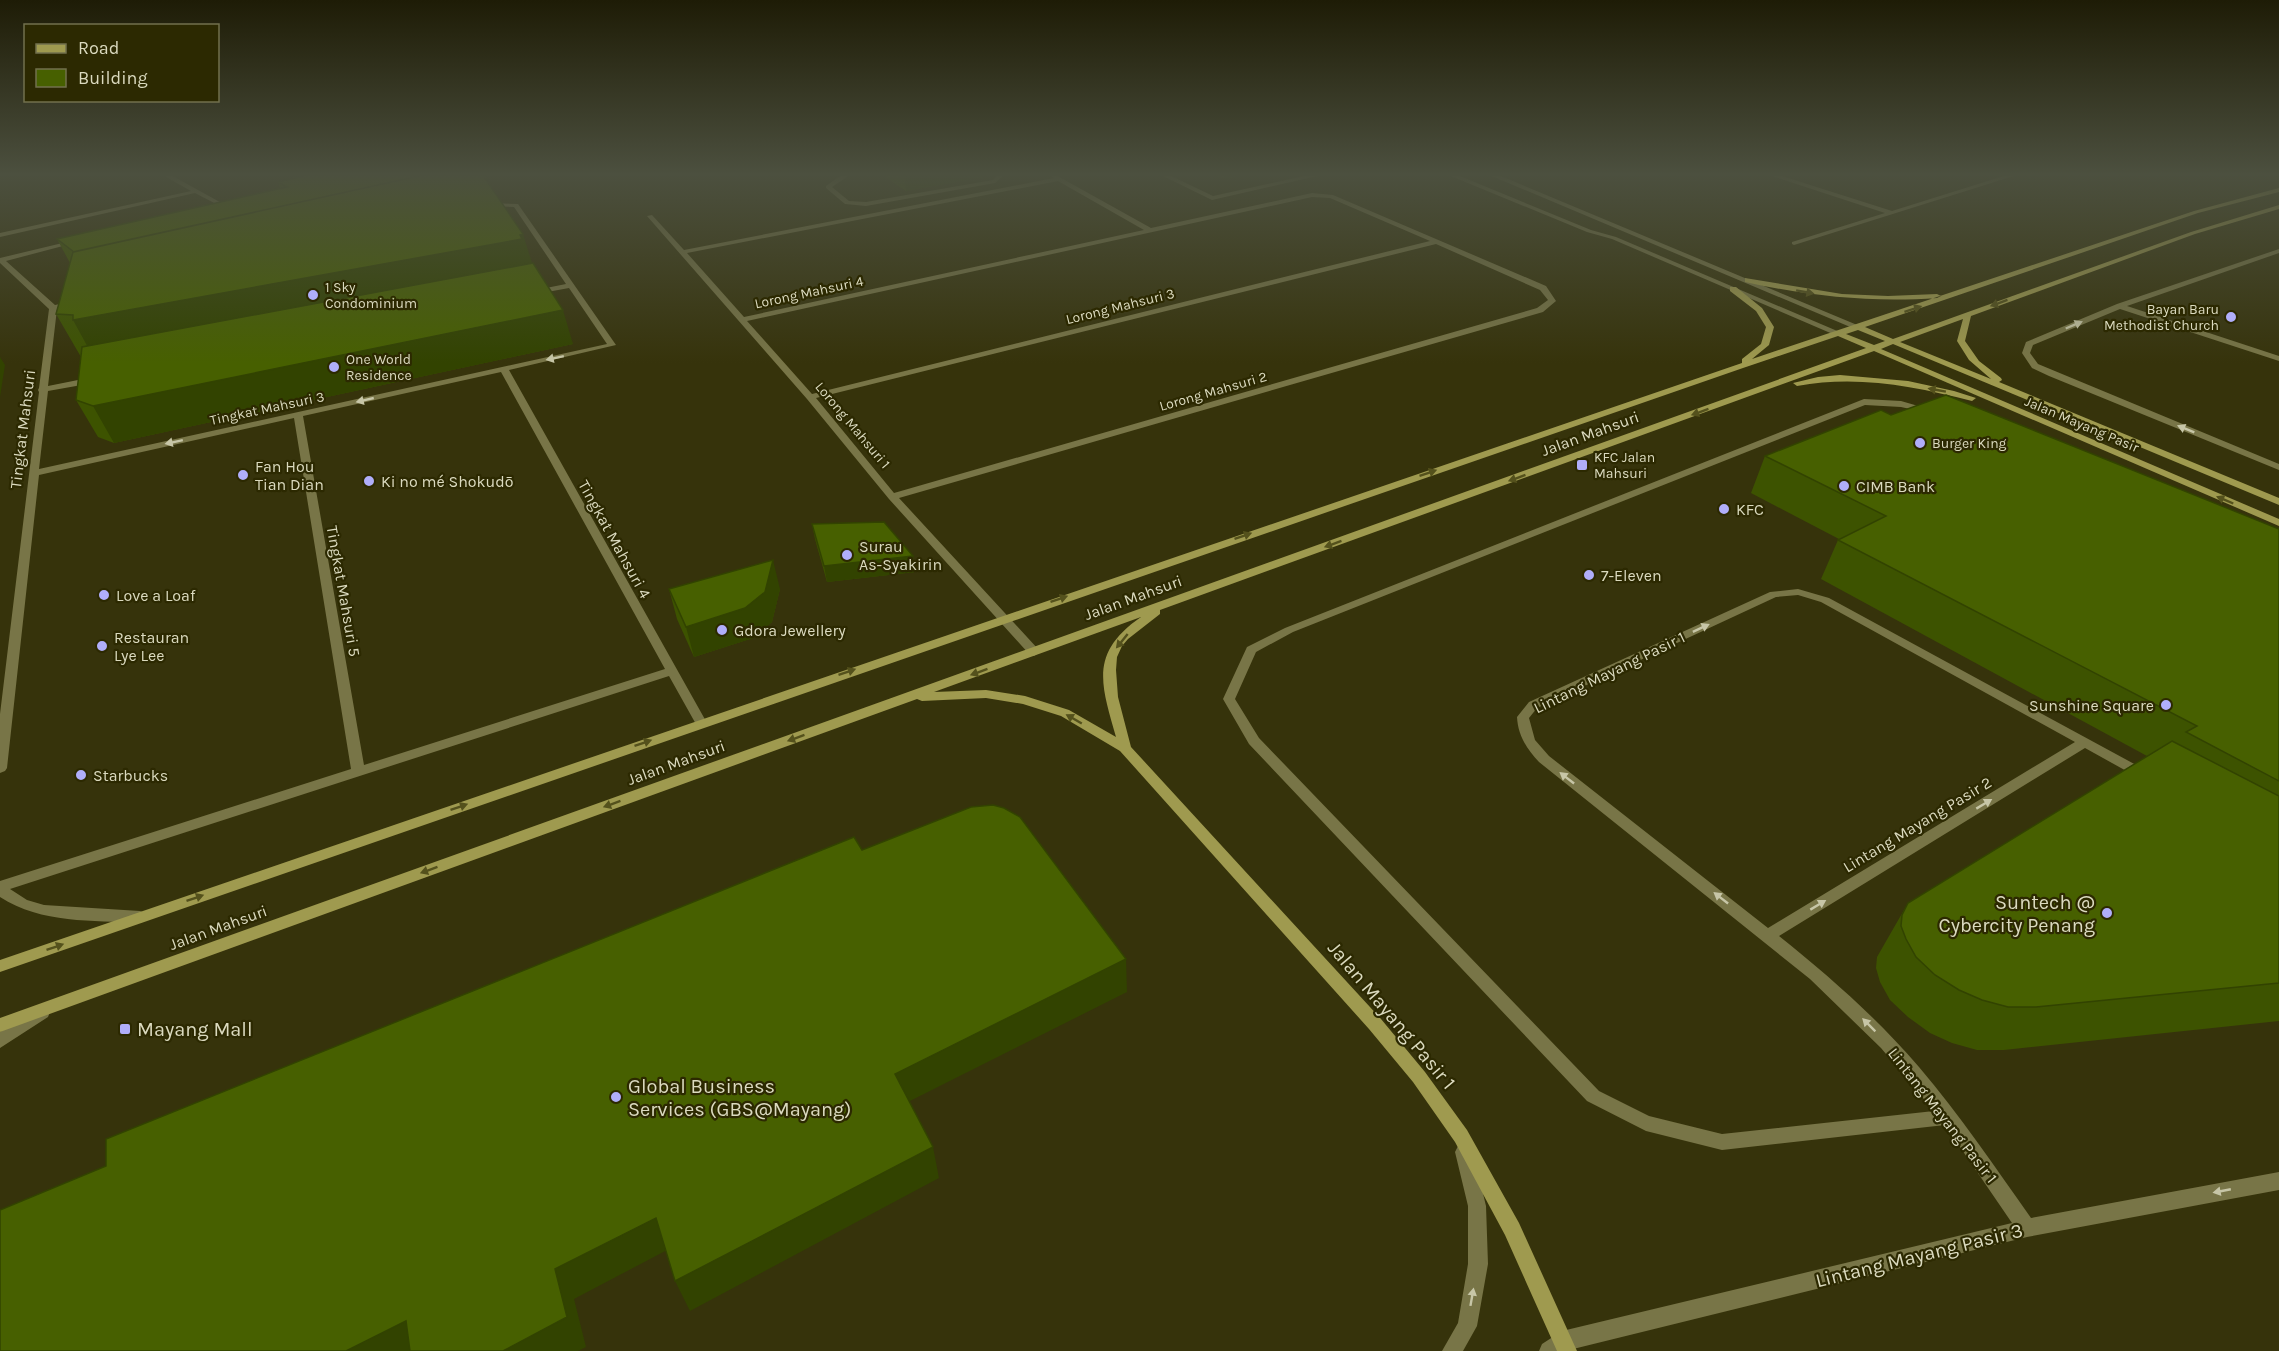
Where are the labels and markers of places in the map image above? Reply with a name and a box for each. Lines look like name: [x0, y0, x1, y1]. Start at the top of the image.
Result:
place label: 1 Sky Condominium: [325, 279, 417, 312]
marker: 1 Sky Condominium: [306, 288, 320, 302]
place label: Bayan Baru Methodist Church: [2104, 301, 2219, 334]
marker: Bayan Baru Methodist Church: [2224, 310, 2238, 324]
place label: One World Residence: [346, 351, 412, 384]
marker: One World Residence: [327, 360, 341, 374]
place label: Burger King: [1932, 435, 2007, 452]
marker: Burger King: [1913, 436, 1927, 450]
place label: KFC Jalan Mahsuri: [1594, 449, 1655, 482]
place label: Fan Hou Tian Dian: [255, 457, 324, 494]
marker: KFC Jalan Mahsuri: [1575, 458, 1589, 472]
marker: Fan Hou Tian Dian: [236, 468, 250, 482]
place label: Ki no mé Shokudō: [381, 472, 513, 491]
marker: Ki no mé Shokudō: [362, 474, 376, 488]
place label: CIMB Bank: [1856, 477, 1935, 496]
marker: CIMB Bank: [1837, 479, 1851, 493]
place label: KFC: [1736, 500, 1764, 519]
marker: KFC: [1717, 502, 1731, 516]
place label: Surau As-Syakirin: [859, 537, 942, 574]
marker: Surau As-Syakirin: [840, 548, 854, 562]
place label: 7-Eleven: [1601, 566, 1662, 585]
marker: 7-Eleven: [1582, 568, 1596, 582]
place label: Love a Loaf: [116, 586, 196, 605]
marker: Love a Loaf: [97, 588, 111, 602]
place label: Gdora Jewellery: [734, 621, 846, 640]
marker: Gdora Jewellery: [715, 623, 729, 637]
place label: Restauran Lye Lee: [114, 628, 189, 665]
marker: Restauran Lye Lee: [95, 639, 109, 653]
place label: Sunshine Square: [2029, 696, 2154, 715]
marker: Sunshine Square: [2159, 698, 2173, 712]
place label: Starbucks: [93, 766, 168, 785]
marker: Starbucks: [74, 768, 88, 782]
place label: Suntech @ Cybercity Penang: [1938, 891, 2095, 937]
marker: Suntech @ Cybercity Penang: [2100, 906, 2114, 920]
place label: Mayang Mall: [137, 1018, 253, 1041]
marker: Mayang Mall: [118, 1022, 132, 1036]
place label: Global Business Services (GBS@Mayang): [628, 1075, 851, 1121]
marker: Global Business Services (GBS@Mayang): [609, 1090, 623, 1104]

